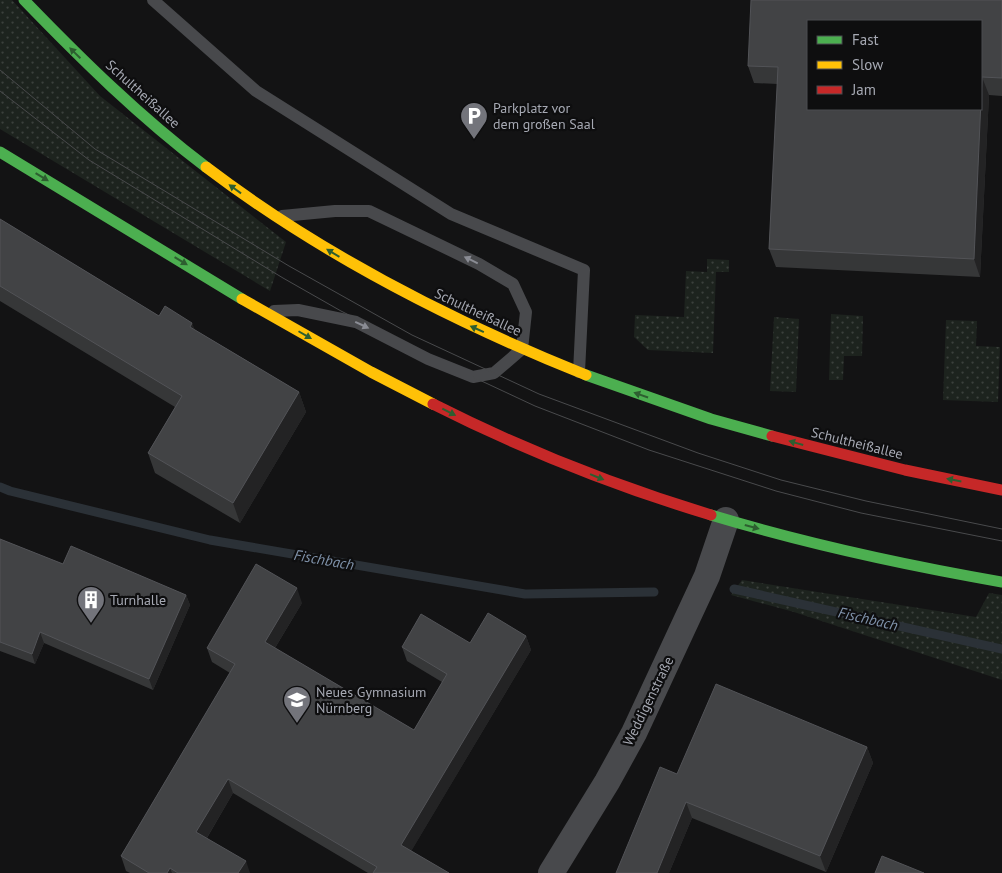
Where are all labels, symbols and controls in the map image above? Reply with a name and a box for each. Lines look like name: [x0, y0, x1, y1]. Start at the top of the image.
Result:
legend: [807, 20, 982, 110]
text: Fast: [852, 30, 879, 49]
one-way arrow: [70, 47, 82, 59]
text: Slow: [852, 55, 883, 74]
street label: Schultheißallee: [102, 56, 184, 132]
text: Jam: [851, 80, 876, 99]
place label: Parkplatz vor dem großen Saal: [493, 99, 595, 133]
parking icon: Parkplatz vor dem großen Saal: [459, 101, 489, 140]
one-way arrow: [35, 172, 48, 181]
one-way arrow: [228, 184, 242, 194]
one-way arrow: [327, 249, 340, 258]
one-way arrow: [464, 256, 478, 264]
one-way arrow: [174, 257, 187, 266]
street label: Schultheißallee: [432, 284, 524, 340]
one-way arrow: [355, 322, 369, 330]
one-way arrow: [470, 324, 484, 332]
one-way arrow: [298, 331, 313, 339]
one-way arrow: [633, 391, 648, 399]
one-way arrow: [441, 407, 456, 416]
street label: Schultheißallee: [809, 423, 905, 463]
one-way arrow: [788, 439, 803, 447]
one-way arrow: [590, 473, 605, 481]
one-way arrow: [946, 476, 962, 484]
one-way arrow: [744, 524, 759, 532]
water label: Fischbach: [292, 545, 356, 574]
building icon: Turnhalle: [76, 585, 106, 624]
place label: Turnhalle: [110, 591, 166, 609]
water label: Fischbach: [836, 602, 900, 635]
street label: Weddigenstraße: [619, 653, 677, 749]
place label: Neues Gymnasium Nürnberg: [316, 683, 426, 717]
school or university icon: Neues Gymnasium Nürnberg: [282, 685, 312, 724]

